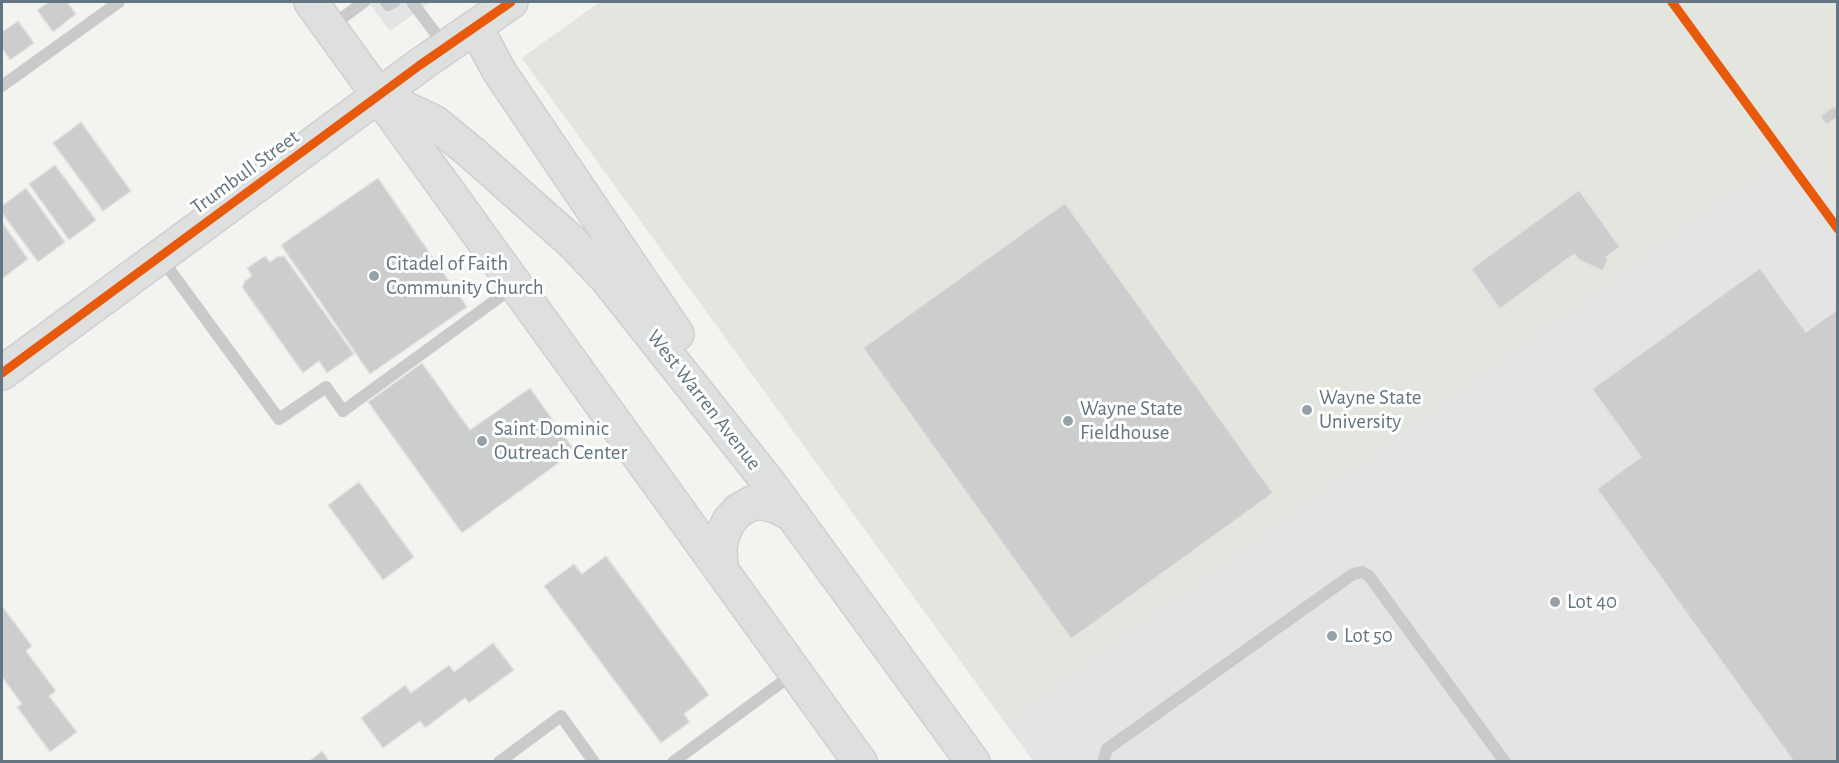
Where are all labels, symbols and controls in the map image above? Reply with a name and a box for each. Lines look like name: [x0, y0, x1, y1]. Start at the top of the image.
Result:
street label: Trumbull Street: [186, 124, 304, 220]
place label: Citadel of Faith Community Church: [386, 251, 544, 301]
marker: Citadel of Faith Community Church: [367, 269, 381, 283]
street label: West Warren Avenue: [641, 325, 767, 475]
place label: Wayne State University: [1319, 385, 1421, 435]
place label: Wayne State Fieldhouse: [1080, 396, 1182, 446]
marker: Wayne State University: [1300, 403, 1314, 417]
marker: Wayne State Fieldhouse: [1061, 414, 1075, 428]
place label: Saint Dominic Outreach Center: [494, 416, 627, 466]
marker: Saint Dominic Outreach Center: [475, 434, 489, 448]
place label: Lot 40: [1567, 589, 1617, 615]
marker: Lot 40: [1548, 595, 1562, 609]
place label: Lot 50: [1344, 623, 1393, 649]
marker: Lot 50: [1325, 629, 1339, 643]

